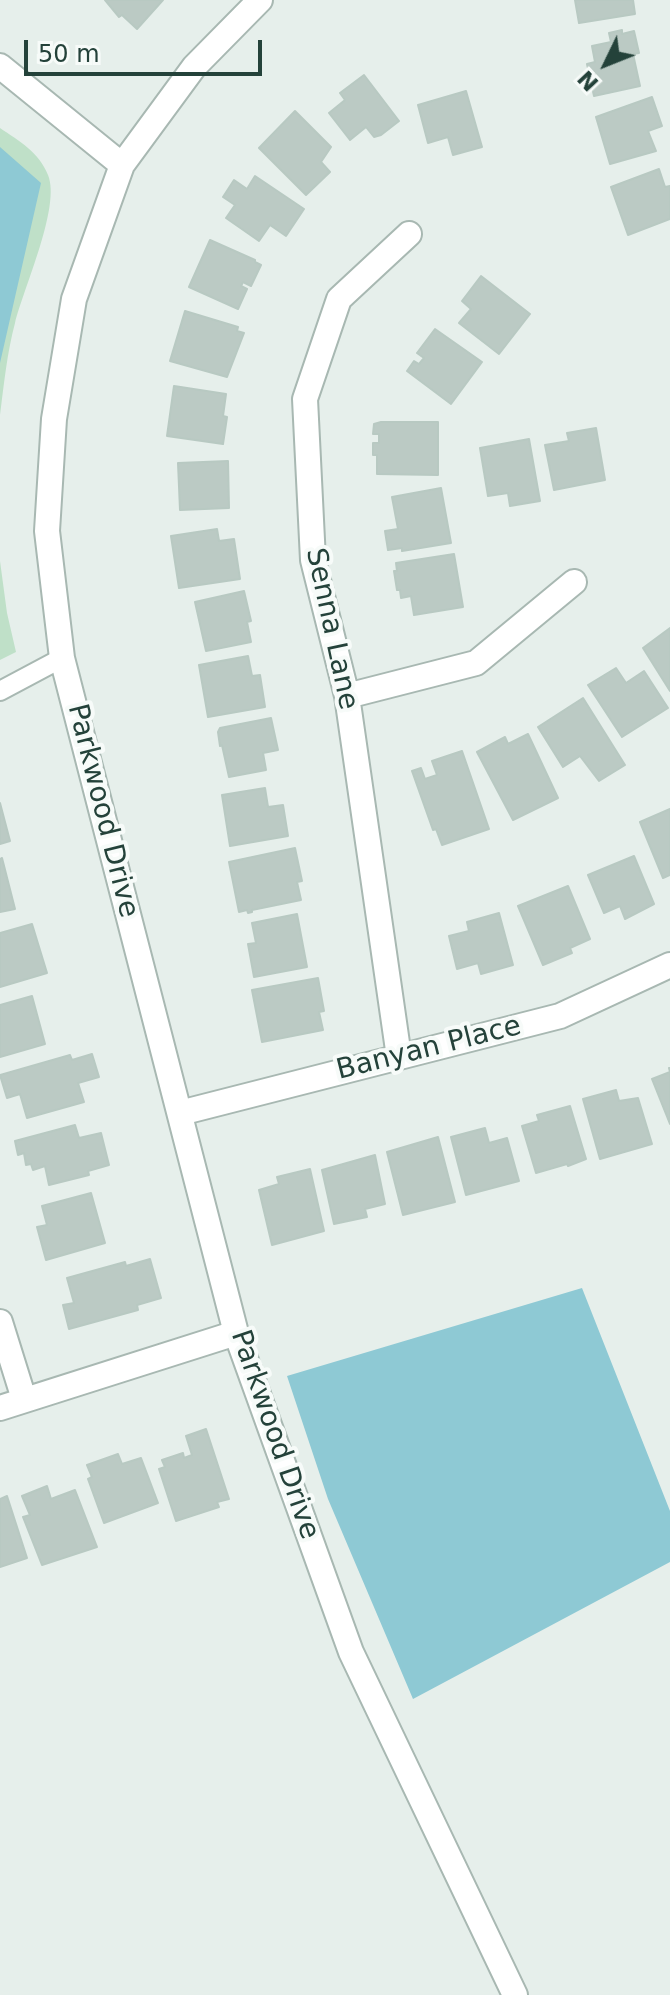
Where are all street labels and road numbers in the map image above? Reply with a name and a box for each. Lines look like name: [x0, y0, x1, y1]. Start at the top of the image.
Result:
street label: Senna Lane: [297, 545, 365, 713]
street label: Parkwood Drive: [59, 701, 145, 921]
street label: Banyan Place: [333, 1010, 525, 1088]
street label: Parkwood Drive: [222, 1326, 326, 1544]

